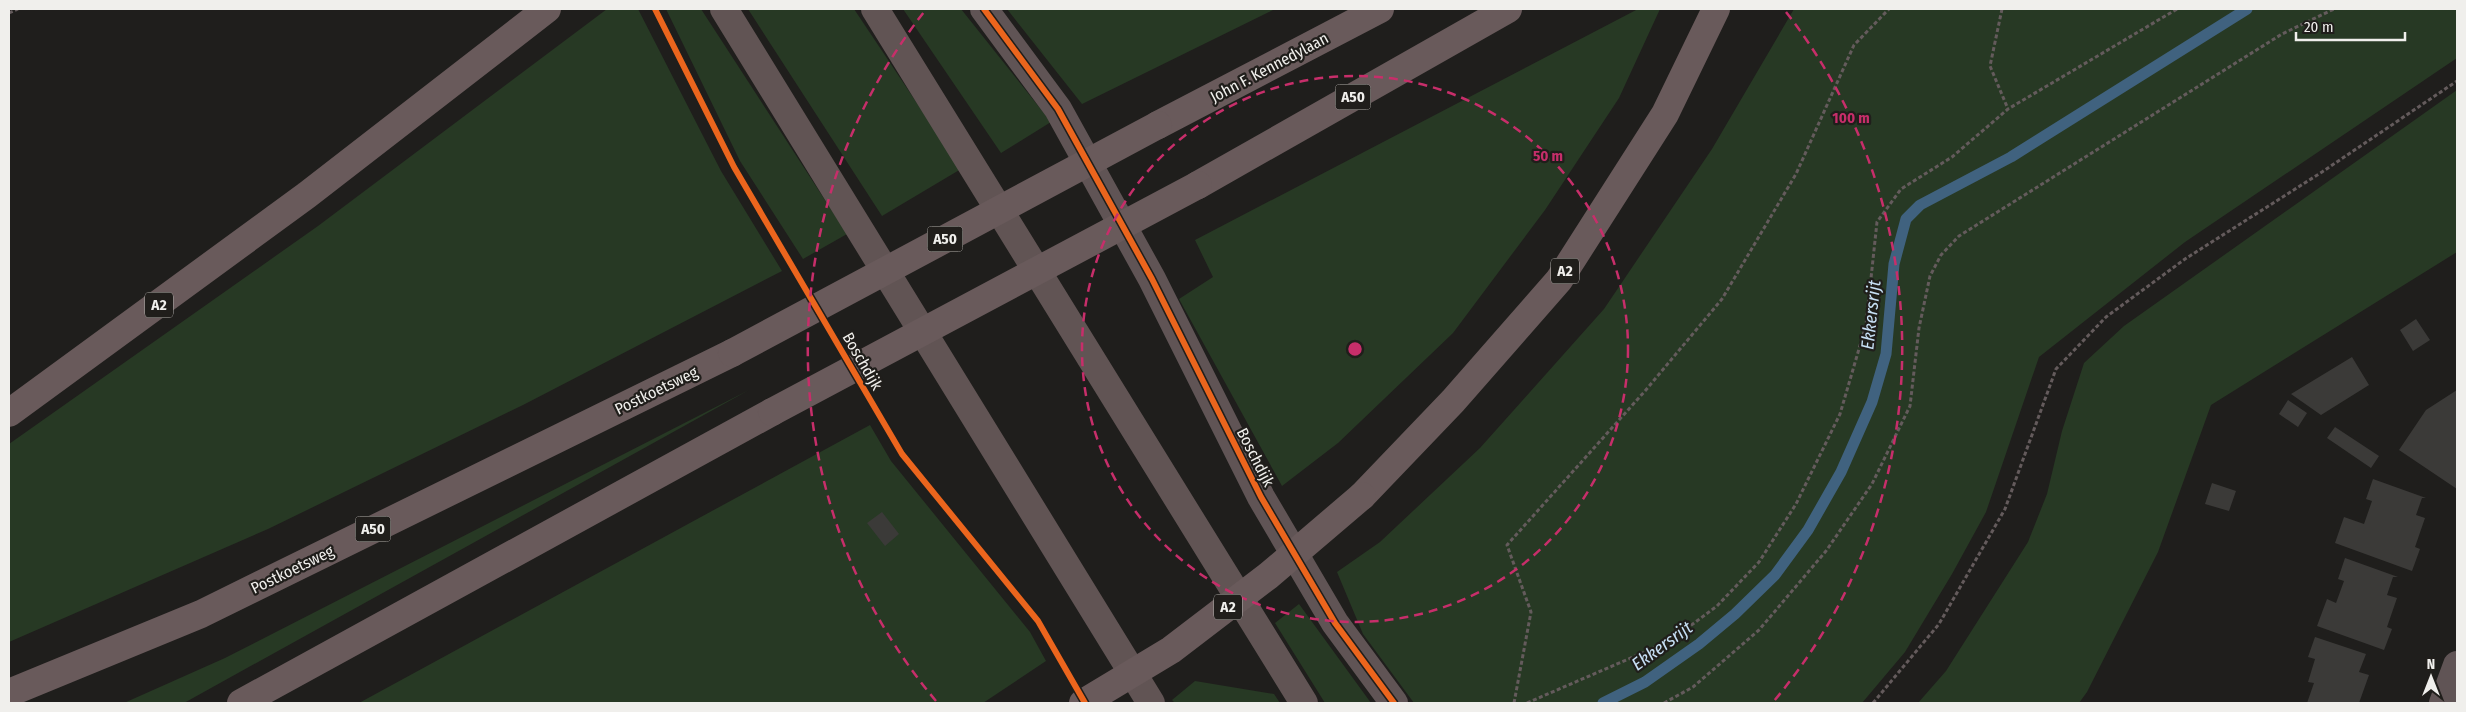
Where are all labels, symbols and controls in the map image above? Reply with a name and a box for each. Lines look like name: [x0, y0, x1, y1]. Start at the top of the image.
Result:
scale bar: [2296, 10, 2405, 42]
text: 20 m: [2304, 18, 2334, 36]
street label: John F. Kennedylaan: [1207, 28, 1332, 107]
road number: A50: [1336, 84, 1370, 110]
text: 100 m: [1832, 109, 1870, 127]
text: 50 m: [1533, 147, 1563, 165]
road number: A50: [928, 226, 962, 252]
road number: A2: [1551, 258, 1579, 284]
water label: Ekkersrijt: [1856, 279, 1886, 351]
road number: A2: [145, 292, 173, 318]
street label: Boschdijk: [838, 329, 887, 394]
centre of rings: [1346, 340, 1364, 358]
street label: Postkoetsweg: [612, 362, 701, 419]
street label: Boschdijk: [1233, 425, 1279, 490]
road number: A50: [356, 516, 390, 542]
street label: Postkoetsweg: [248, 541, 337, 598]
road number: A2: [1214, 594, 1242, 620]
water label: Ekkersrijt: [1627, 617, 1697, 675]
north arrow: [2406, 652, 2456, 702]
text: N: [2427, 656, 2435, 673]

